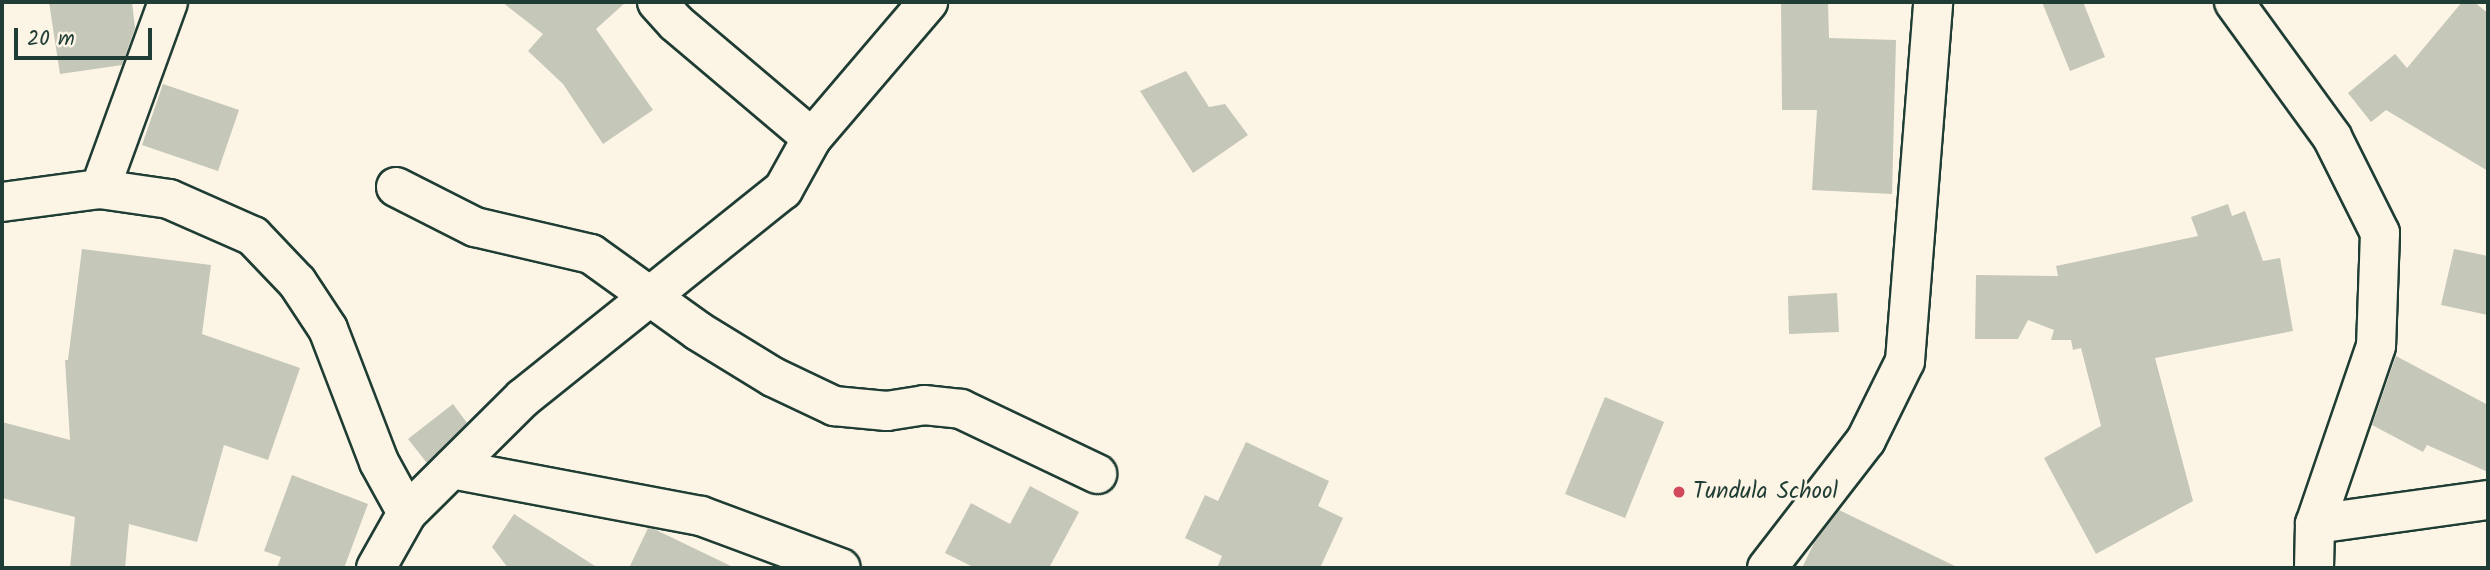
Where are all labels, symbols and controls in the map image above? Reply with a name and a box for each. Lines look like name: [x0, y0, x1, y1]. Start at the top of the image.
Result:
scale bar: [18, 14, 156, 58]
text: 20 m: [27, 23, 75, 56]
place label: Tundula School: [1693, 478, 1838, 506]
marker: Tundula School: [1671, 484, 1687, 500]

